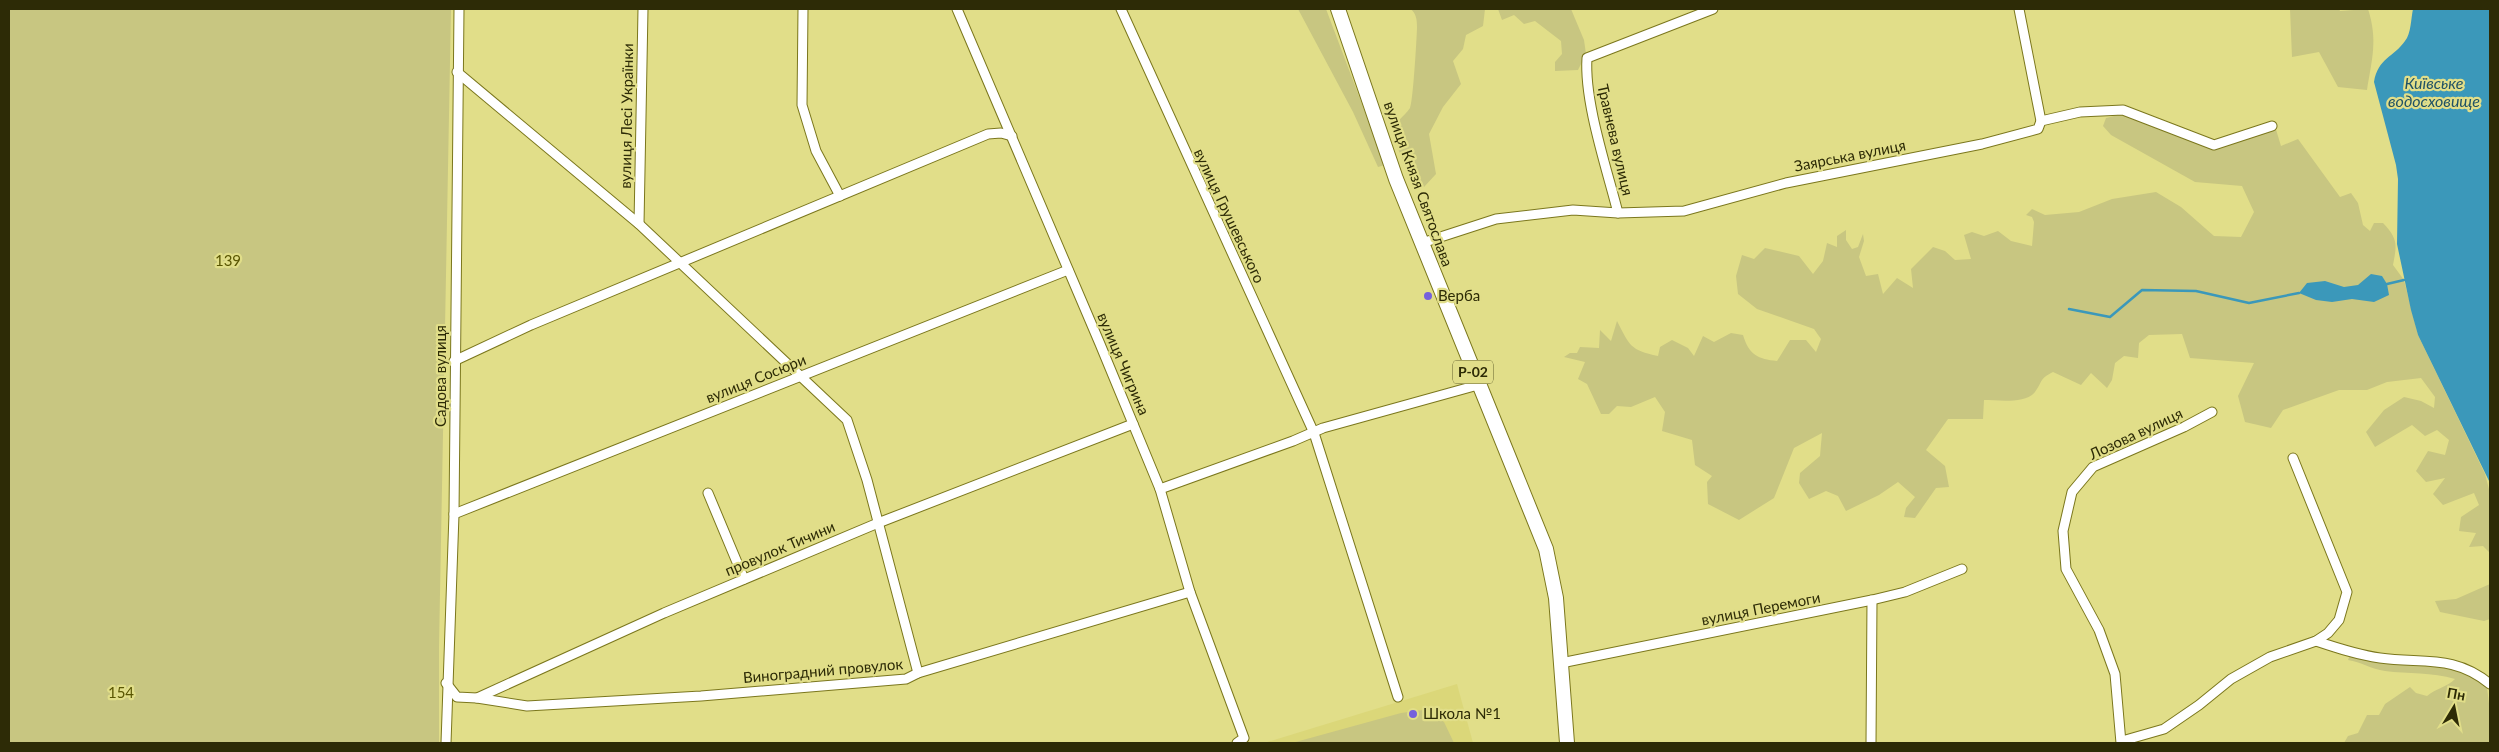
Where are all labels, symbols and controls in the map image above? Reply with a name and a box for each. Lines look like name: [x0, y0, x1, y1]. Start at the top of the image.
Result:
street label: вулиця Лесі Українки: [616, 43, 636, 189]
water label: Київське водосховище: [2388, 73, 2480, 110]
street label: Травнева вулиця: [1594, 82, 1638, 197]
street label: вулиця Князя Святослава: [1381, 99, 1457, 269]
street label: Заярська вулиця: [1792, 135, 1907, 175]
street label: вулиця Грушевського: [1191, 145, 1269, 286]
park label: 139: [215, 251, 241, 269]
place label: Верба: [1438, 286, 1480, 304]
marker: Верба: [1422, 290, 1434, 302]
street label: вулиця Чигрина: [1094, 310, 1154, 418]
street label: Садова вулиця: [431, 325, 449, 427]
street label: вулиця Сосюри: [703, 350, 808, 406]
road number: Р-02: [1453, 361, 1493, 384]
street label: Лозова вулиця: [2085, 404, 2185, 463]
street label: провулок Тичини: [722, 517, 837, 579]
street label: вулиця Перемоги: [1700, 588, 1822, 628]
street label: Виноградний провулок: [742, 654, 904, 686]
north arrow: [2429, 682, 2479, 732]
park label: 154: [108, 683, 134, 701]
text: Пн: [2446, 684, 2467, 704]
place label: Школа №1: [1423, 704, 1501, 722]
marker: Школа №1: [1407, 708, 1419, 720]

